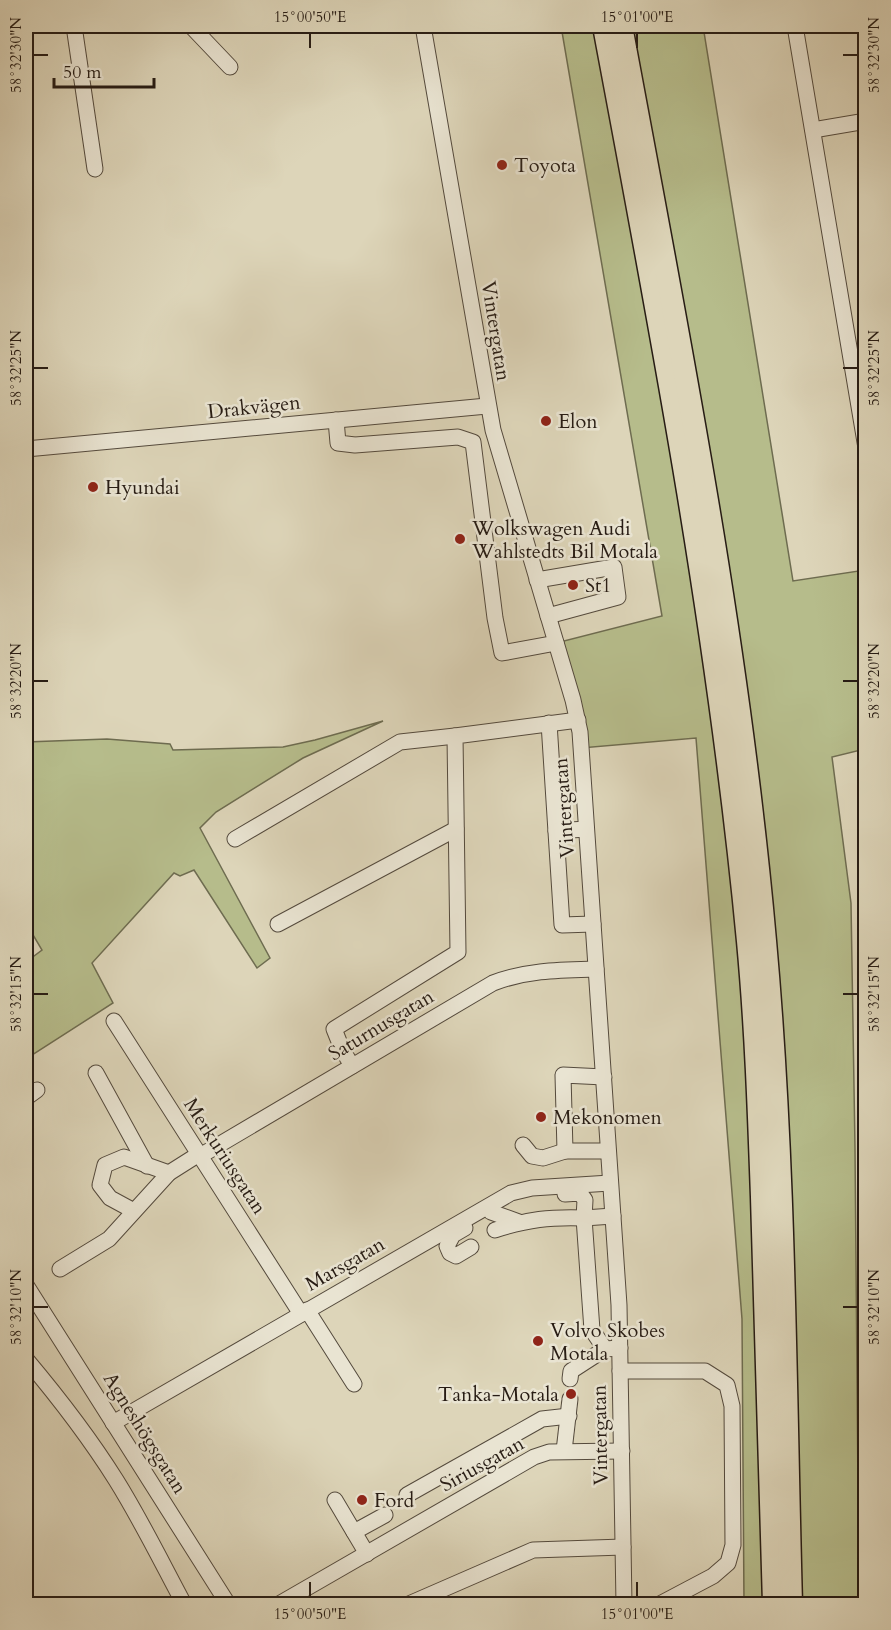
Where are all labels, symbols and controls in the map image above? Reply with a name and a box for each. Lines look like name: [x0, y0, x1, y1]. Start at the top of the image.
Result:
text: 15°00'50"E: [274, 7, 346, 27]
text: 15°01'00"E: [601, 7, 673, 27]
text: 58°32'30"N: [6, 17, 26, 93]
text: 58°32'30"N: [864, 17, 884, 93]
scale bar: [54, 51, 154, 89]
text: 50 m: [63, 60, 102, 85]
place label: Toyota: [514, 152, 576, 179]
marker: Toyota: [495, 158, 509, 172]
street label: Vintergatan: [475, 279, 517, 383]
text: 58°32'25"N: [6, 330, 26, 406]
text: 58°32'25"N: [864, 330, 884, 406]
street label: Drakvägen: [206, 389, 303, 425]
place label: Elon: [558, 408, 598, 435]
marker: Elon: [539, 414, 553, 428]
place label: Hyundai: [105, 474, 180, 501]
marker: Hyundai: [86, 480, 100, 494]
place label: Wolkswagen Audi Wahlstedts Bil Motala: [471, 515, 658, 565]
marker: Wolkswagen Audi Wahlstedts Bil Motala: [453, 532, 467, 546]
place label: St1: [585, 572, 612, 599]
marker: St1: [566, 578, 580, 592]
text: 58°32'20"N: [6, 643, 26, 719]
text: 58°32'20"N: [864, 643, 884, 719]
street label: Vintergatan: [547, 756, 581, 859]
text: 58°32'15"N: [6, 956, 26, 1032]
text: 58°32'15"N: [864, 956, 884, 1032]
street label: Saturnusgatan: [323, 983, 439, 1067]
street label: Merkuriusgatan: [177, 1093, 273, 1220]
place label: Mekonomen: [553, 1104, 663, 1131]
marker: Mekonomen: [534, 1110, 548, 1124]
street label: Marsgatan: [300, 1230, 390, 1298]
text: 58°32'10"N: [6, 1269, 26, 1345]
text: 58°32'10"N: [864, 1269, 884, 1345]
place label: Volvo Skobes Motala: [550, 1317, 665, 1367]
marker: Volvo Skobes Motala: [531, 1334, 545, 1348]
street label: Agneshögsgatan: [97, 1367, 193, 1499]
place label: Tanka-Motala: [438, 1381, 559, 1408]
street label: Vintergatan: [586, 1384, 614, 1486]
marker: Tanka-Motala: [564, 1387, 578, 1401]
street label: Siriusgatan: [435, 1429, 530, 1498]
place label: Ford: [374, 1487, 415, 1514]
marker: Ford: [355, 1493, 369, 1507]
text: 15°00'50"E: [274, 1604, 346, 1624]
text: 15°01'00"E: [601, 1604, 673, 1624]

